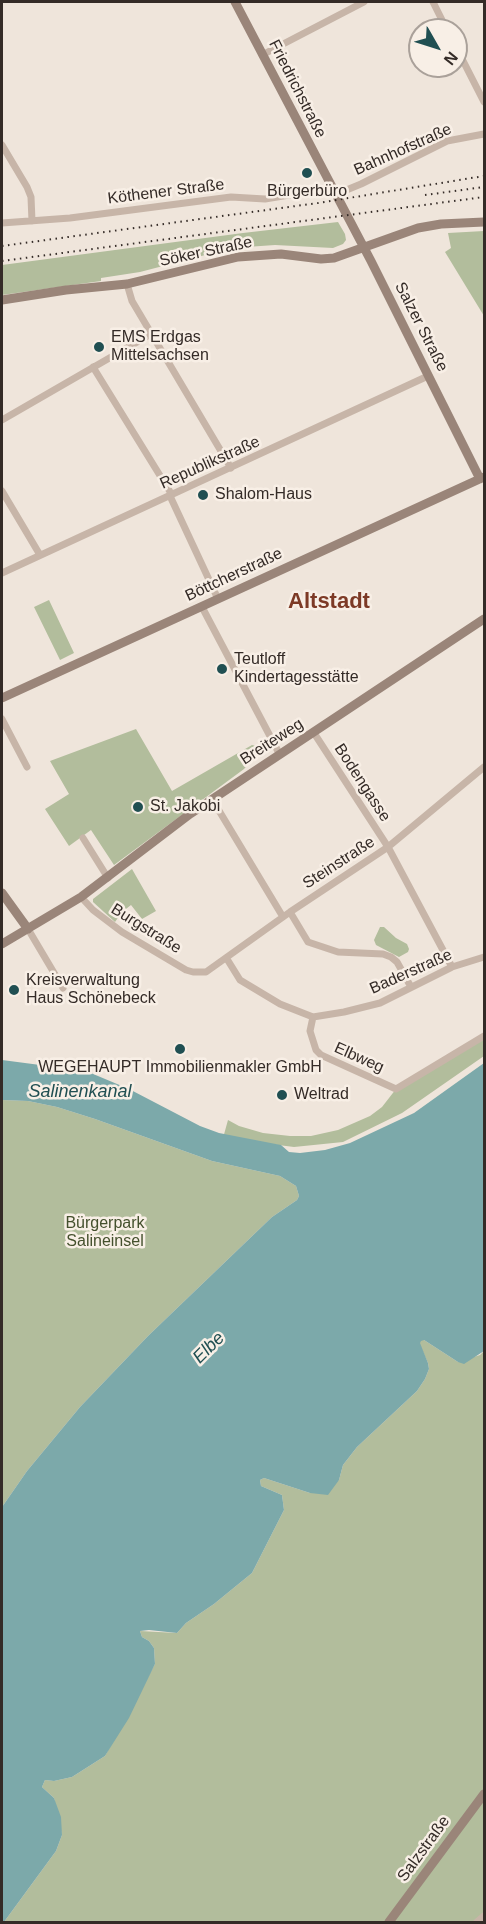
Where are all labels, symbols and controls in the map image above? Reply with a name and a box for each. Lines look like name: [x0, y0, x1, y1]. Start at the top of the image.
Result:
north arrow: [408, 18, 468, 78]
street label: Friedrichstraße: [264, 37, 330, 141]
text: N: [441, 49, 461, 68]
street label: Bahnhofstraße: [351, 120, 455, 180]
marker: Bürgerbüro: [300, 166, 314, 180]
street label: Köthener Straße: [107, 175, 225, 209]
place label: Bürgerbüro: [267, 182, 347, 202]
street label: Söker Straße: [158, 233, 254, 271]
street label: Salzer Straße: [390, 279, 452, 375]
place label: EMS Erdgas Mittelsachsen: [111, 328, 209, 366]
marker: EMS Erdgas Mittelsachsen: [92, 340, 106, 354]
street label: Republikstraße: [157, 432, 263, 494]
place label: Shalom-Haus: [215, 485, 312, 505]
marker: Shalom-Haus: [196, 488, 210, 502]
street label: Böttcherstraße: [182, 544, 286, 606]
district label: Altstadt: [288, 589, 370, 615]
place label: Teutloff Kindertagesstätte: [234, 650, 359, 688]
marker: Teutloff Kindertagesstätte: [215, 662, 229, 676]
street label: Breiteweg: [237, 715, 307, 769]
street label: Bodengasse: [330, 740, 394, 826]
place label: St. Jakobi: [150, 797, 220, 817]
marker: St. Jakobi: [131, 800, 145, 814]
street label: Steinstraße: [299, 833, 379, 893]
street label: Burgstraße: [107, 900, 185, 958]
street label: Baderstraße: [367, 945, 455, 999]
place label: Kreisverwaltung Haus Schönebeck: [26, 971, 156, 1009]
marker: Kreisverwaltung Haus Schönebeck: [7, 983, 21, 997]
street label: Elbweg: [331, 1039, 387, 1077]
marker: WEGEHAUPT Immobilienmakler GmbH: [173, 1042, 187, 1056]
place label: WEGEHAUPT Immobilienmakler GmbH: [38, 1058, 322, 1078]
water label: Salinenkanal: [28, 1081, 132, 1103]
place label: Weltrad: [294, 1085, 349, 1105]
marker: Weltrad: [275, 1088, 289, 1102]
park label: Bürgerpark Salineinsel: [65, 1214, 145, 1252]
water label: Elbe: [189, 1328, 229, 1368]
street label: Salzstraße: [394, 1812, 454, 1886]

